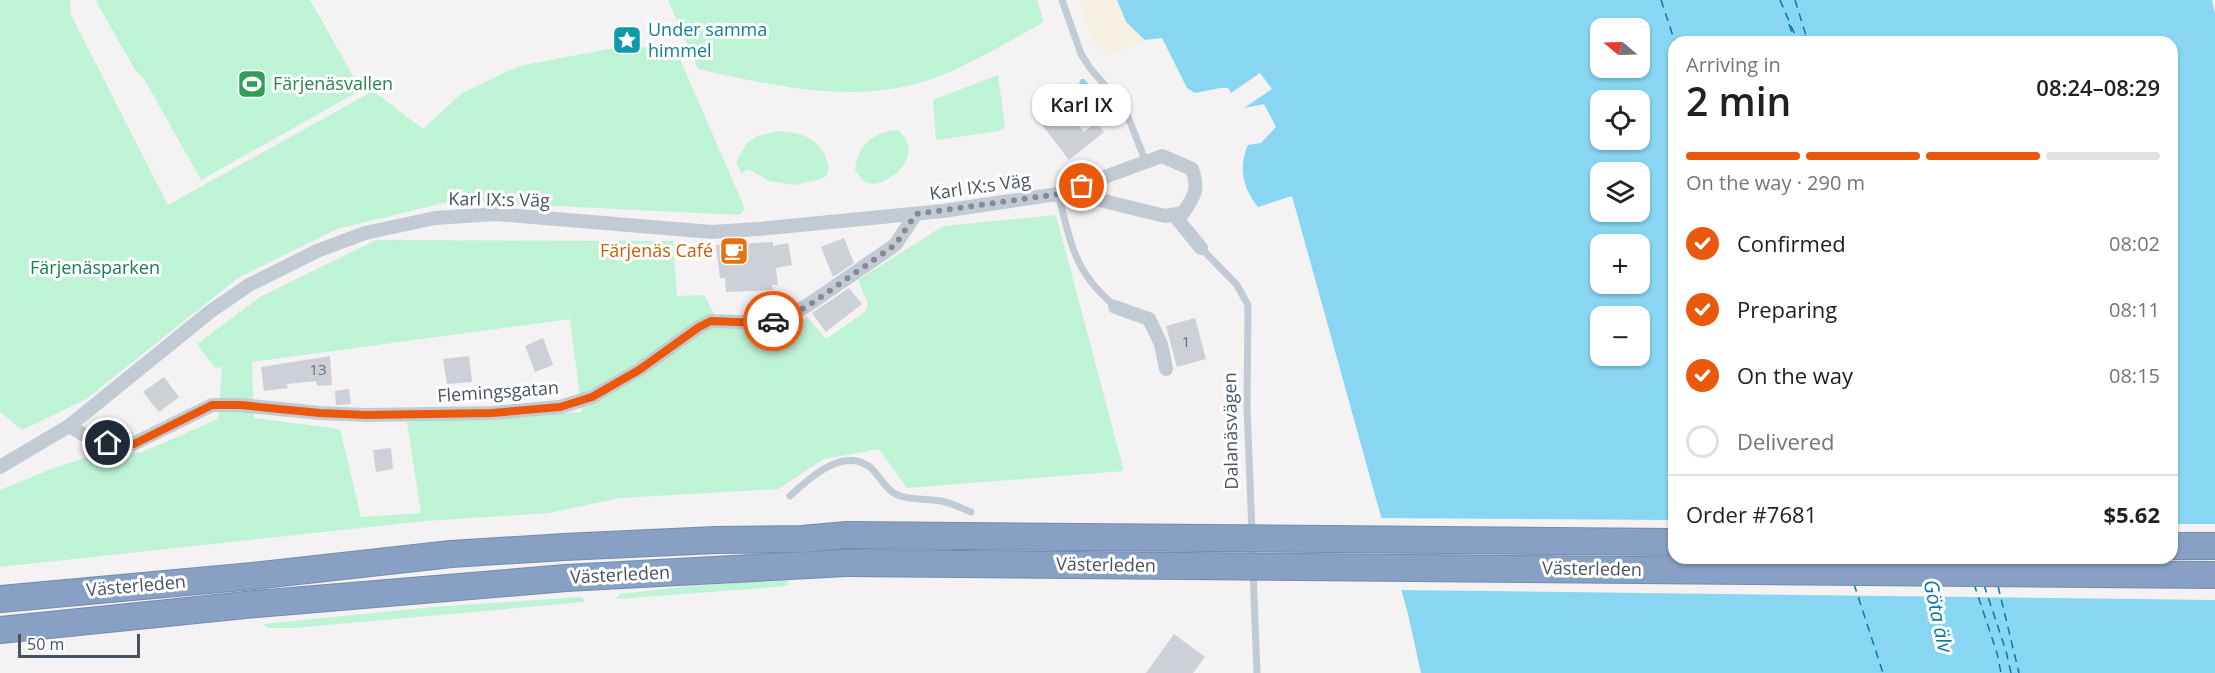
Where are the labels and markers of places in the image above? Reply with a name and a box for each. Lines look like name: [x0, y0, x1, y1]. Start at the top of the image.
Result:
place label: Under samma himmel: [648, 17, 767, 62]
place icon: Under samma himmel: [611, 24, 643, 56]
sports icon: Färjenäsvallen: [236, 68, 268, 100]
place label: Färjenäsvallen: [273, 71, 393, 95]
callout: Karl IX: [1032, 84, 1132, 126]
pin: [1056, 160, 1107, 211]
cafe icon: Färjenäs Café: [718, 235, 750, 267]
place label: Färjenäs Café: [600, 238, 713, 262]
pin: [82, 417, 133, 468]

